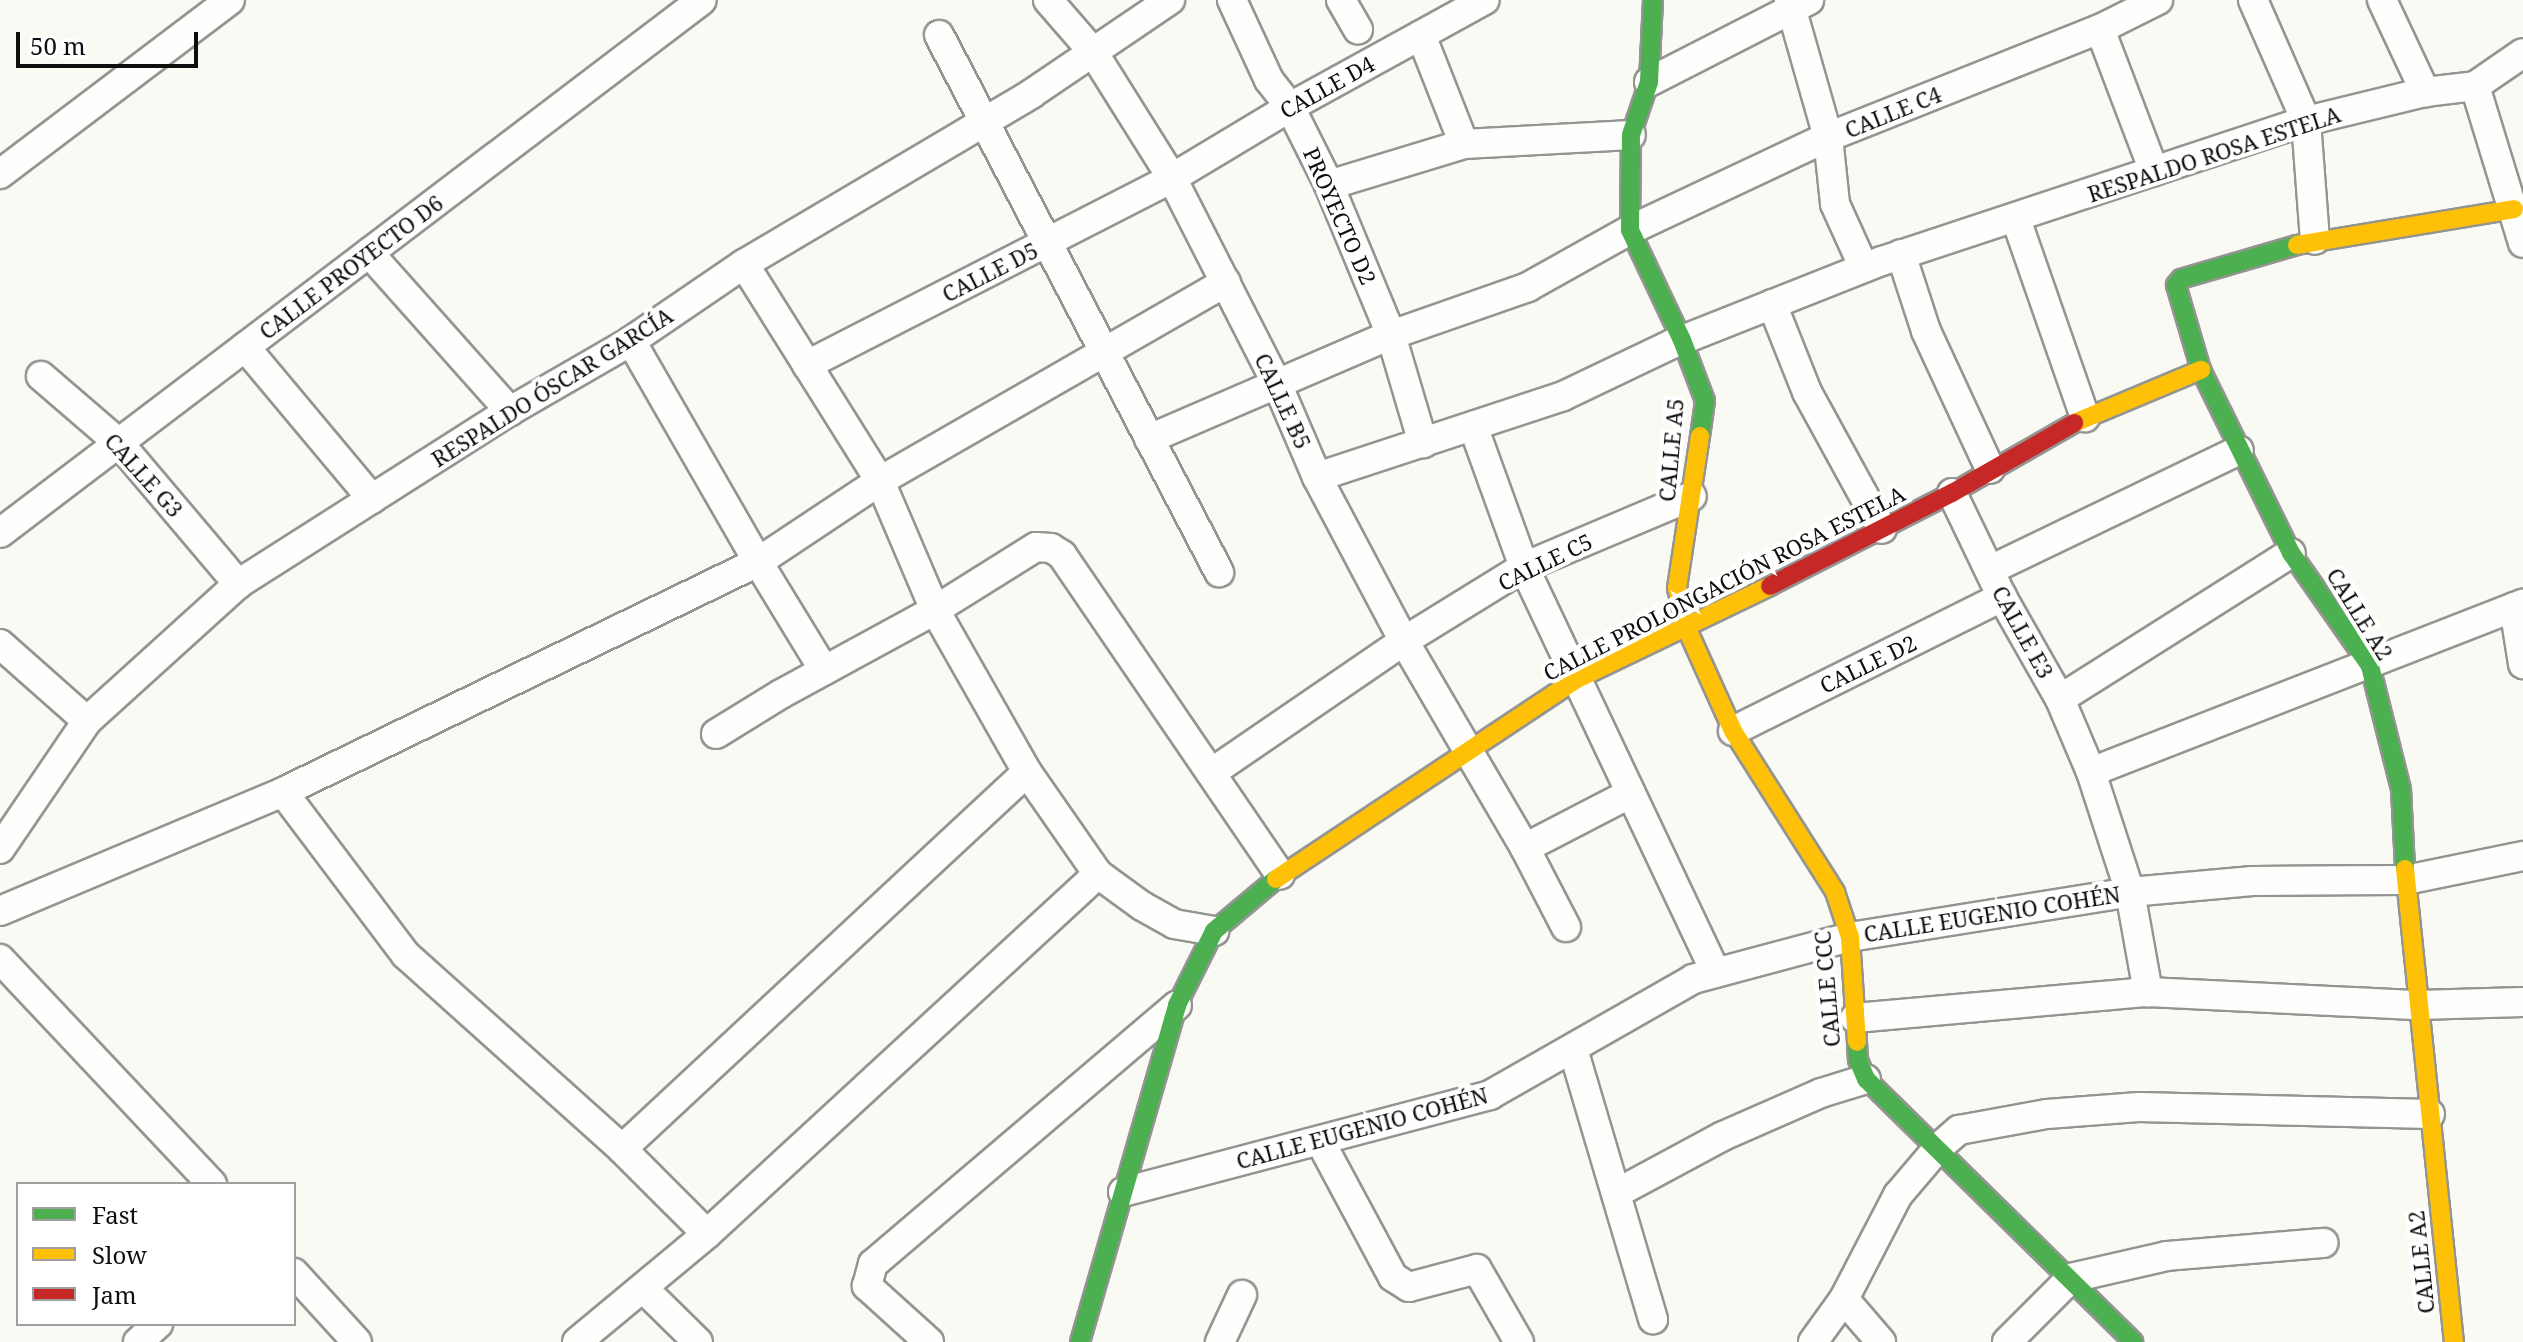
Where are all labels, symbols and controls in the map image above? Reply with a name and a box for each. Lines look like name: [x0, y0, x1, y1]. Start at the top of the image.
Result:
scale bar: [20, 16, 202, 66]
text: 50 m: [30, 29, 86, 62]
street label: CALLE D4: [1275, 50, 1379, 124]
street label: CALLE C4: [1841, 81, 1945, 143]
street label: RESPALDO ROSA ESTELA: [2084, 101, 2344, 207]
street label: PROYECTO D2: [1298, 143, 1382, 289]
street label: CALLE PROYECTO D6: [254, 189, 448, 345]
street label: CALLE D5: [938, 237, 1042, 307]
street label: RESPALDO ÓSCAR GARCÍA: [427, 302, 677, 472]
street label: CALLE B5: [1249, 349, 1317, 453]
street label: CALLE A5: [1653, 397, 1689, 503]
street label: CALLE G3: [99, 428, 189, 522]
street label: CALLE PROLONGACIÓN ROSA ESTELA: [1539, 480, 1909, 686]
street label: CALLE C5: [1494, 528, 1596, 596]
street label: CALLE A2: [2321, 563, 2399, 665]
street label: CALLE E3: [1987, 581, 2059, 683]
street label: CALLE D2: [1815, 629, 1921, 699]
street label: CALLE EUGENIO COHÉN: [1862, 881, 2122, 947]
street label: CALLE CCC: [1809, 930, 1845, 1048]
street label: CALLE EUGENIO COHÉN: [1233, 1082, 1491, 1174]
legend: [16, 1182, 296, 1326]
text: Fast: [92, 1198, 138, 1231]
street label: CALLE A2: [2402, 1209, 2440, 1315]
text: Slow: [92, 1238, 147, 1271]
text: Jam: [92, 1278, 137, 1311]

